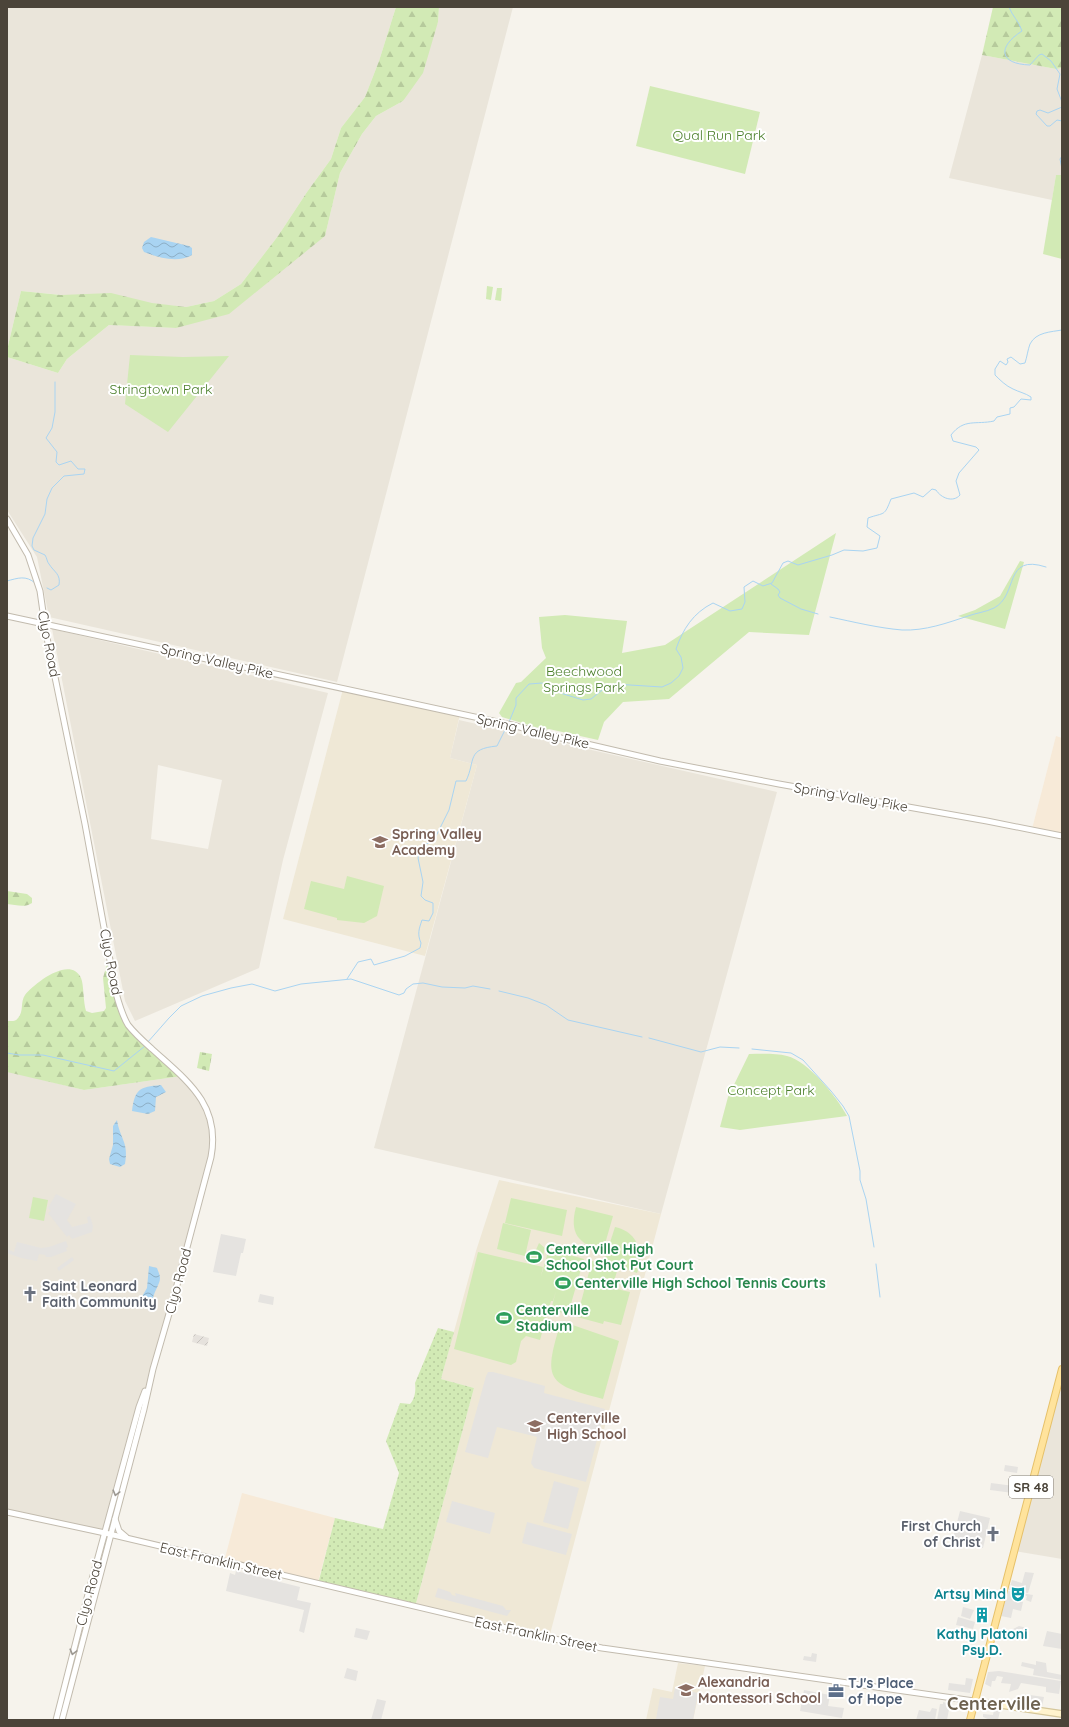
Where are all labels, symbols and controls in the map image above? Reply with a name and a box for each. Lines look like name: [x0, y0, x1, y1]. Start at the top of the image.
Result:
park label: Qual Run Park: [672, 126, 766, 144]
park label: Stringtown Park: [109, 380, 213, 398]
street label: Clyo Road: [34, 609, 64, 679]
street label: Spring Valley Pike: [159, 639, 275, 683]
park label: Beechwood Springs Park: [543, 662, 625, 696]
street label: Spring Valley Pike: [475, 709, 591, 753]
street label: Spring Valley Pike: [793, 778, 909, 816]
place label: Spring Valley Academy: [392, 825, 482, 859]
school or university icon: Spring Valley Academy: [371, 833, 389, 851]
street label: Clyo Road: [96, 927, 126, 997]
park label: Concept Park: [727, 1081, 815, 1099]
place label: Centerville High School Shot Put Court: [546, 1240, 694, 1274]
street label: Clyo Road: [161, 1246, 195, 1316]
sports icon: Centerville High School Shot Put Court: [525, 1248, 543, 1266]
sports icon: Centerville High School Tennis Courts: [554, 1274, 572, 1292]
place label: Centerville High School Tennis Courts: [575, 1274, 826, 1292]
place label: Saint Leonard Faith Community: [42, 1277, 157, 1311]
church icon: Saint Leonard Faith Community: [21, 1285, 39, 1303]
place label: Centerville Stadium: [516, 1301, 589, 1335]
sports icon: Centerville Stadium: [495, 1309, 513, 1327]
place label: Centerville High School: [547, 1409, 627, 1443]
school or university icon: Centerville High School: [526, 1417, 544, 1435]
road number: SR 48: [1009, 1476, 1053, 1498]
one-way arrow: [112, 1489, 121, 1496]
place label: First Church of Christ: [901, 1517, 981, 1551]
church icon: First Church of Christ: [984, 1525, 1002, 1543]
street label: East Franklin Street: [158, 1538, 284, 1584]
street label: Clyo Road: [72, 1558, 106, 1628]
place label: Artsy Mind: [934, 1585, 1006, 1603]
theatre icon: Artsy Mind: [1009, 1585, 1027, 1603]
building icon: Kathy Platoni Psy.D.: [973, 1606, 991, 1624]
street label: East Franklin Street: [473, 1612, 599, 1656]
place label: Kathy Platoni Psy.D.: [936, 1625, 1028, 1659]
one-way arrow: [69, 1648, 78, 1655]
place label: Alexandria Montessori School: [698, 1673, 821, 1707]
place label: TJ's Place of Hope: [848, 1674, 914, 1708]
school or university icon: Alexandria Montessori School: [677, 1681, 695, 1699]
office icon: TJ's Place of Hope: [827, 1682, 845, 1700]
district label: Centerville: [947, 1692, 1041, 1715]

